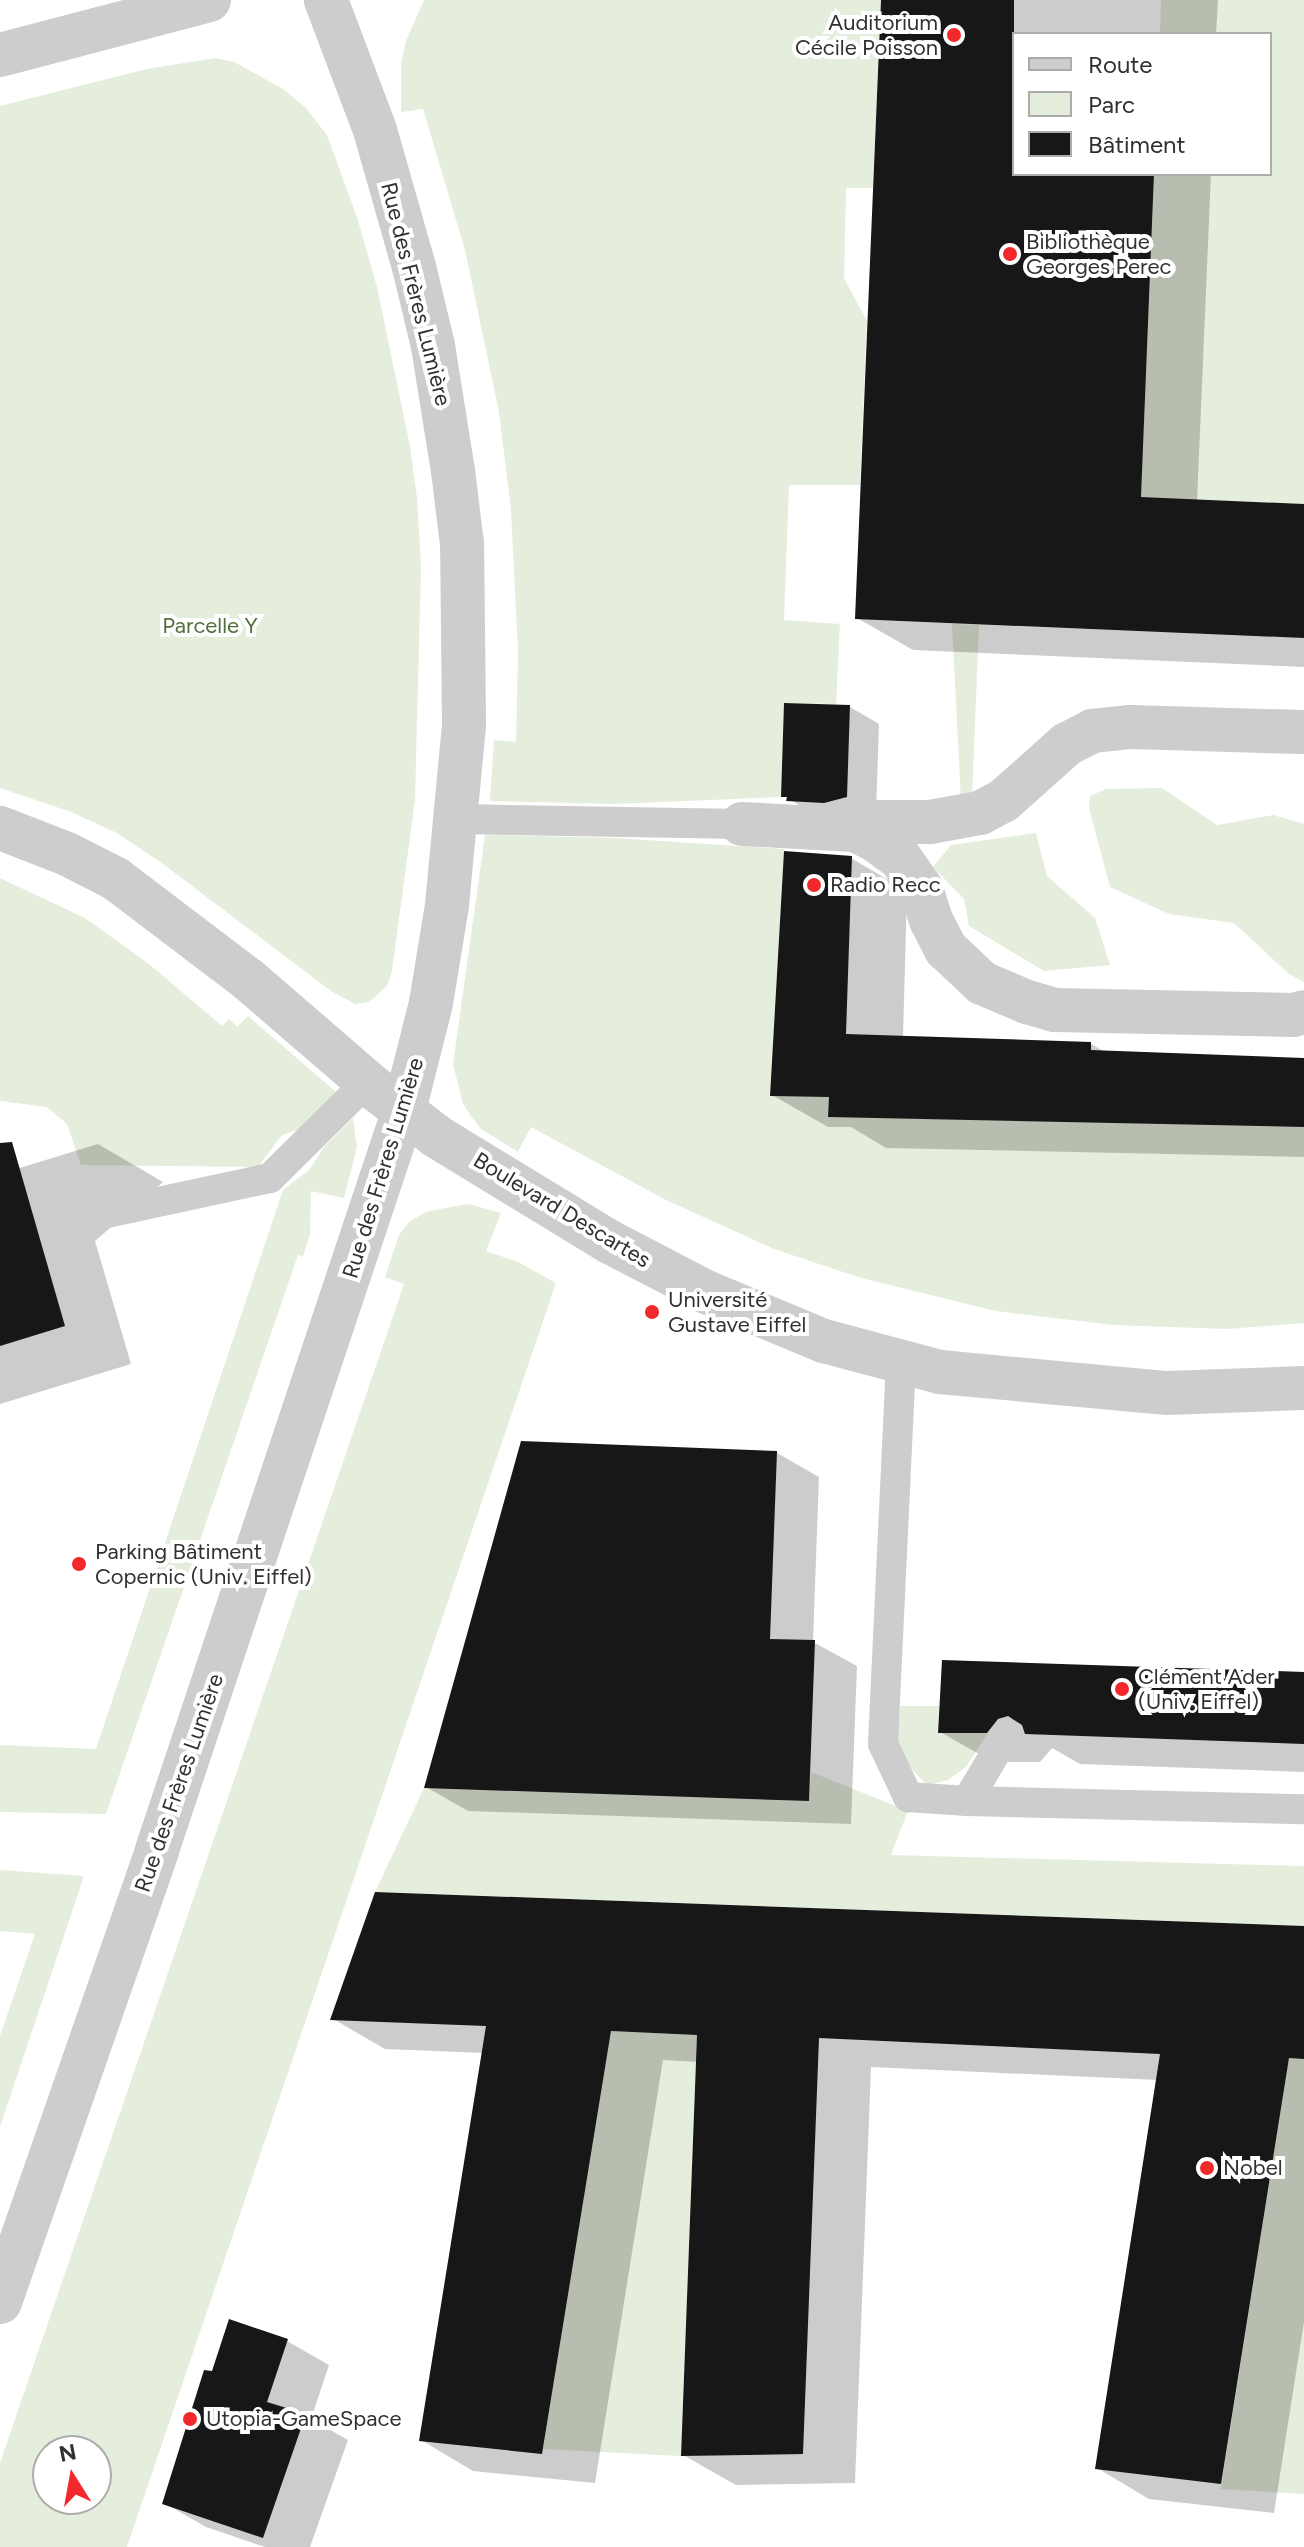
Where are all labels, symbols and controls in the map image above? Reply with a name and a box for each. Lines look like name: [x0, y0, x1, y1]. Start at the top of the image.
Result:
place label: Auditorium Cécile Poisson: [795, 9, 938, 60]
marker: Auditorium Cécile Poisson: [945, 26, 963, 44]
legend: [1012, 32, 1272, 176]
text: Route: [1088, 50, 1152, 79]
text: Parc: [1088, 90, 1135, 119]
text: Bâtiment: [1088, 130, 1186, 159]
street label: Rue des Frères Lumière: [375, 179, 457, 409]
place label: Bibliothèque Georges Perec: [1026, 228, 1171, 280]
marker: Bibliothèque Georges Perec: [1001, 245, 1019, 263]
park label: Parcelle Y: [162, 613, 258, 639]
place label: Radio Recc: [830, 872, 941, 898]
marker: Radio Recc: [805, 876, 823, 894]
street label: Rue des Frères Lumière: [337, 1054, 429, 1282]
street label: Boulevard Descartes: [469, 1147, 655, 1273]
place label: Université Gustave Eiffel: [668, 1286, 806, 1338]
marker: Université Gustave Eiffel: [643, 1303, 661, 1321]
place label: Parking Bâtiment Copernic (Univ. Eiffel): [95, 1538, 312, 1590]
marker: Parking Bâtiment Copernic (Univ. Eiffel): [70, 1555, 88, 1573]
place label: Clément Ader (Univ. Eiffel): [1138, 1663, 1275, 1714]
street label: Rue des Frères Lumière: [129, 1670, 229, 1896]
marker: Clément Ader (Univ. Eiffel): [1113, 1680, 1131, 1698]
place label: Nobel: [1223, 2155, 1283, 2181]
marker: Nobel: [1198, 2159, 1216, 2177]
place label: Utopia-GameSpace: [206, 2406, 401, 2432]
marker: Utopia-GameSpace: [181, 2410, 199, 2428]
north arrow: [32, 2435, 112, 2515]
text: N: [57, 2438, 79, 2468]

